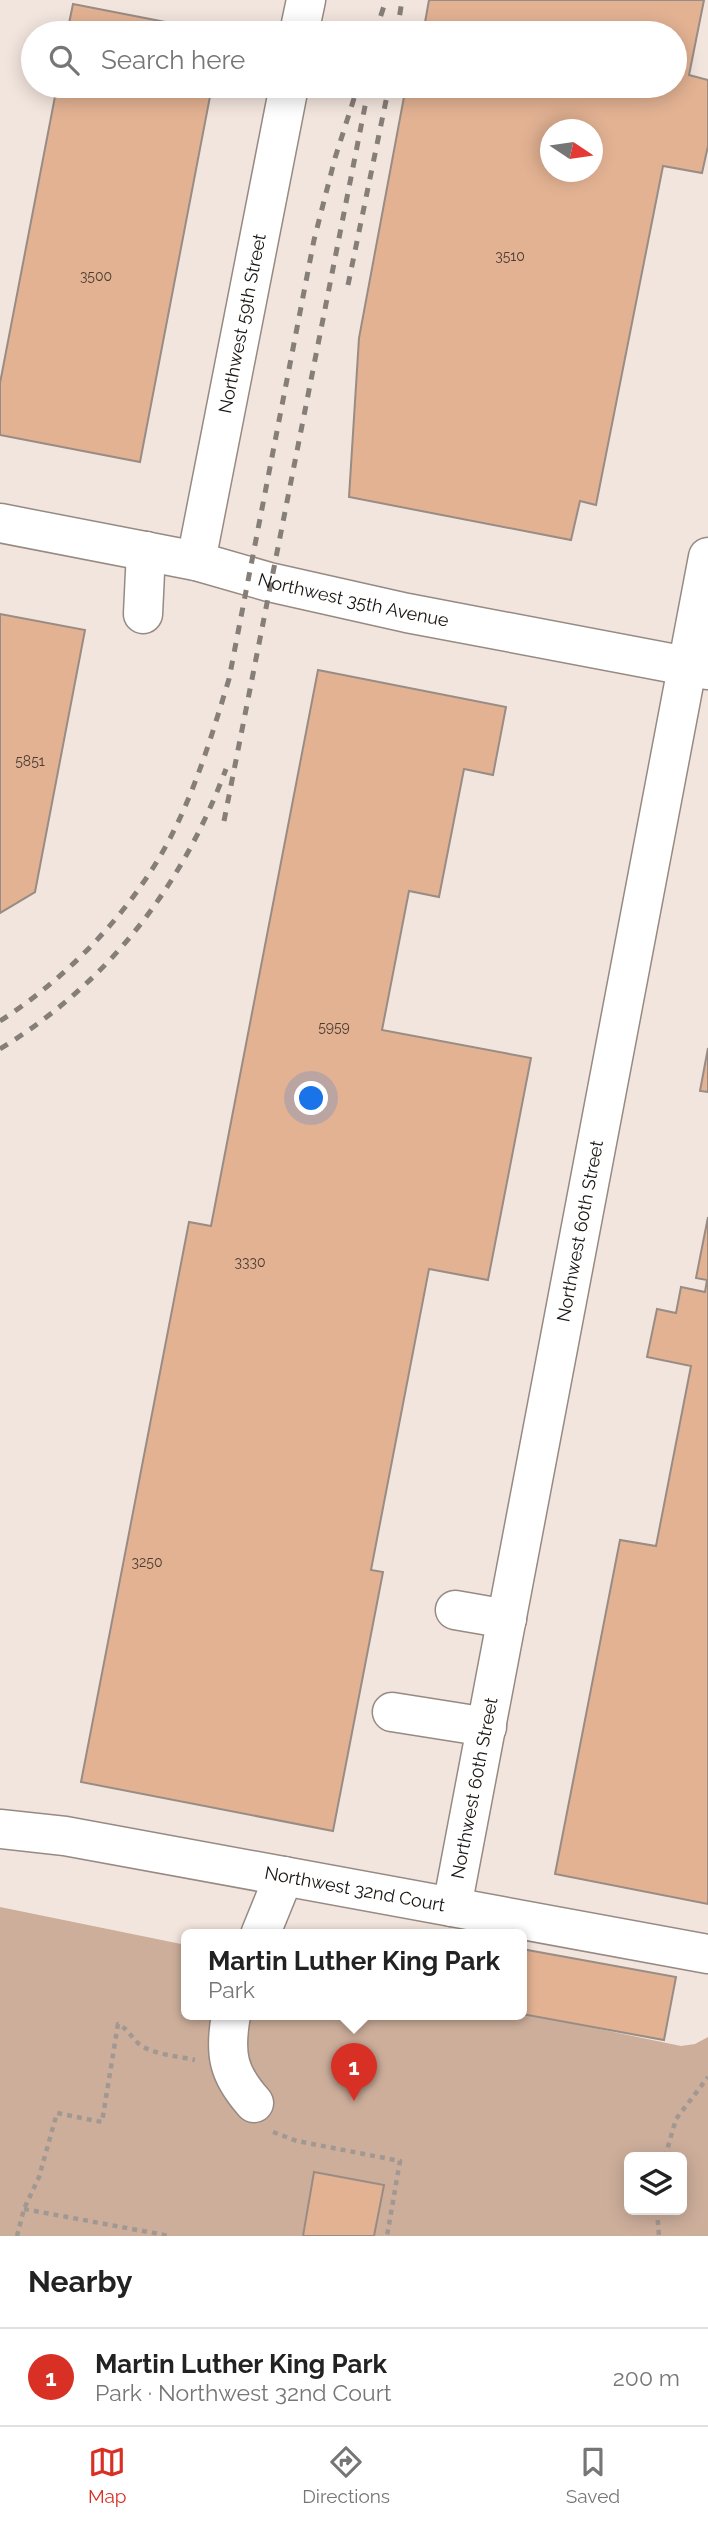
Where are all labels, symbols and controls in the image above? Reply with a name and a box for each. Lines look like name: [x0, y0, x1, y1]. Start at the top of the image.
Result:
search box: [21, 21, 687, 98]
icon: search: [45, 41, 83, 79]
text: Search here: [101, 45, 245, 75]
north arrow: [540, 119, 603, 182]
street label: Northwest 59th Street: [214, 232, 270, 415]
house number: 3510: [495, 248, 525, 264]
house number: 3500: [80, 268, 112, 284]
street label: Northwest 35th Avenue: [256, 568, 451, 631]
house number: 5851: [15, 753, 45, 769]
house number: 5959: [318, 1019, 350, 1035]
your location: [294, 1081, 328, 1115]
street label: Northwest 60th Street: [552, 1138, 607, 1323]
house number: 3330: [235, 1254, 266, 1270]
house number: 3250: [132, 1554, 162, 1570]
street label: Northwest 60th Street: [447, 1696, 502, 1881]
street label: Northwest 32nd Court: [263, 1862, 447, 1916]
popup: [181, 1929, 527, 2020]
text: Martin Luther King Park: [208, 1946, 500, 1976]
text: Park: [208, 1976, 255, 2003]
pin: 1: [331, 2043, 377, 2101]
map controls: [624, 2152, 687, 2215]
button: layers: [624, 2152, 687, 2215]
text: Nearby: [28, 2264, 132, 2299]
text: Martin Luther King Park: [95, 2349, 387, 2379]
text: 1: [45, 2364, 57, 2391]
text: 200 m: [613, 2364, 680, 2391]
text: Park · Northwest 32nd Court: [95, 2379, 391, 2406]
tab: Map: [88, 2443, 127, 2507]
tab: Directions: [302, 2443, 390, 2507]
tab: Saved: [566, 2443, 620, 2507]

